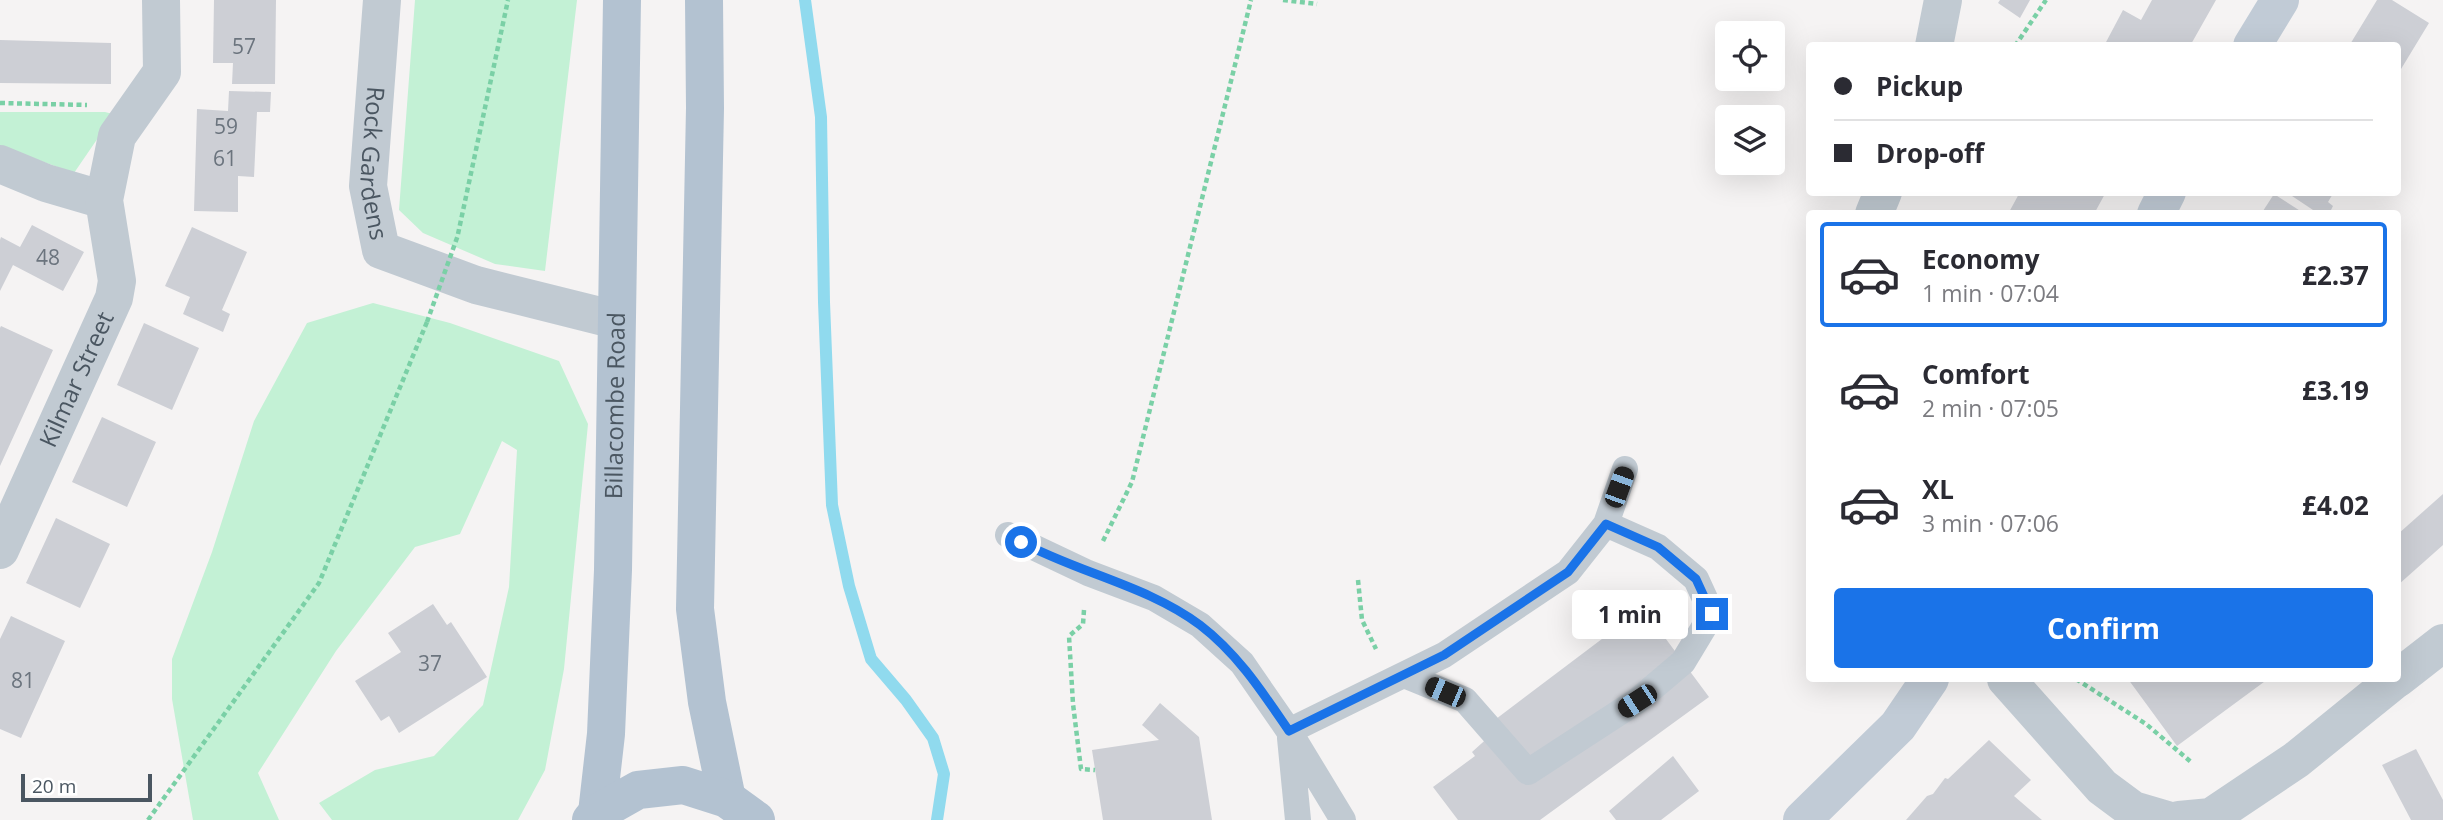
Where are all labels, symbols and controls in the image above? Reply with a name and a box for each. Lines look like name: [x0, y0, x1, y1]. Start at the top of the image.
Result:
map controls: [1715, 21, 1785, 175]
button: locate: [1715, 21, 1785, 91]
house number: 57: [232, 32, 256, 60]
text: Pickup: [1876, 68, 1963, 104]
street label: Rock Gardens: [353, 85, 397, 243]
button: layers: [1715, 105, 1785, 175]
house number: 59: [214, 112, 238, 140]
text: Drop-off: [1876, 135, 1984, 171]
house number: 61: [213, 144, 237, 172]
text: Economy: [1922, 241, 2040, 277]
house number: 48: [36, 243, 60, 271]
icon: car: [1838, 243, 1901, 306]
text: £2.37: [2302, 257, 2369, 293]
text: 1 min · 07:04: [1922, 277, 2059, 309]
street label: Kilmar Street: [31, 306, 121, 452]
street label: Billacombe Road: [596, 312, 632, 499]
text: Comfort: [1922, 356, 2029, 392]
icon: car: [1838, 358, 1901, 421]
text: £3.19: [2302, 372, 2369, 408]
text: 2 min · 07:05: [1922, 392, 2059, 424]
car: [1602, 464, 1637, 510]
text: XL: [1922, 471, 1954, 507]
icon: car: [1838, 473, 1901, 536]
text: £4.02: [2302, 487, 2369, 523]
text: 3 min · 07:06: [1922, 507, 2059, 539]
route start: [1005, 526, 1037, 558]
button: Confirm: [1834, 588, 2373, 668]
callout: 1 min: [1572, 590, 1688, 638]
text: 1 min: [1598, 598, 1662, 630]
route end: [1696, 598, 1728, 630]
house number: 37: [418, 649, 442, 677]
house number: 81: [11, 666, 35, 694]
car: [1422, 674, 1469, 710]
car: [1614, 681, 1661, 721]
scale bar: [21, 771, 152, 803]
text: 20 m: [32, 773, 76, 799]

